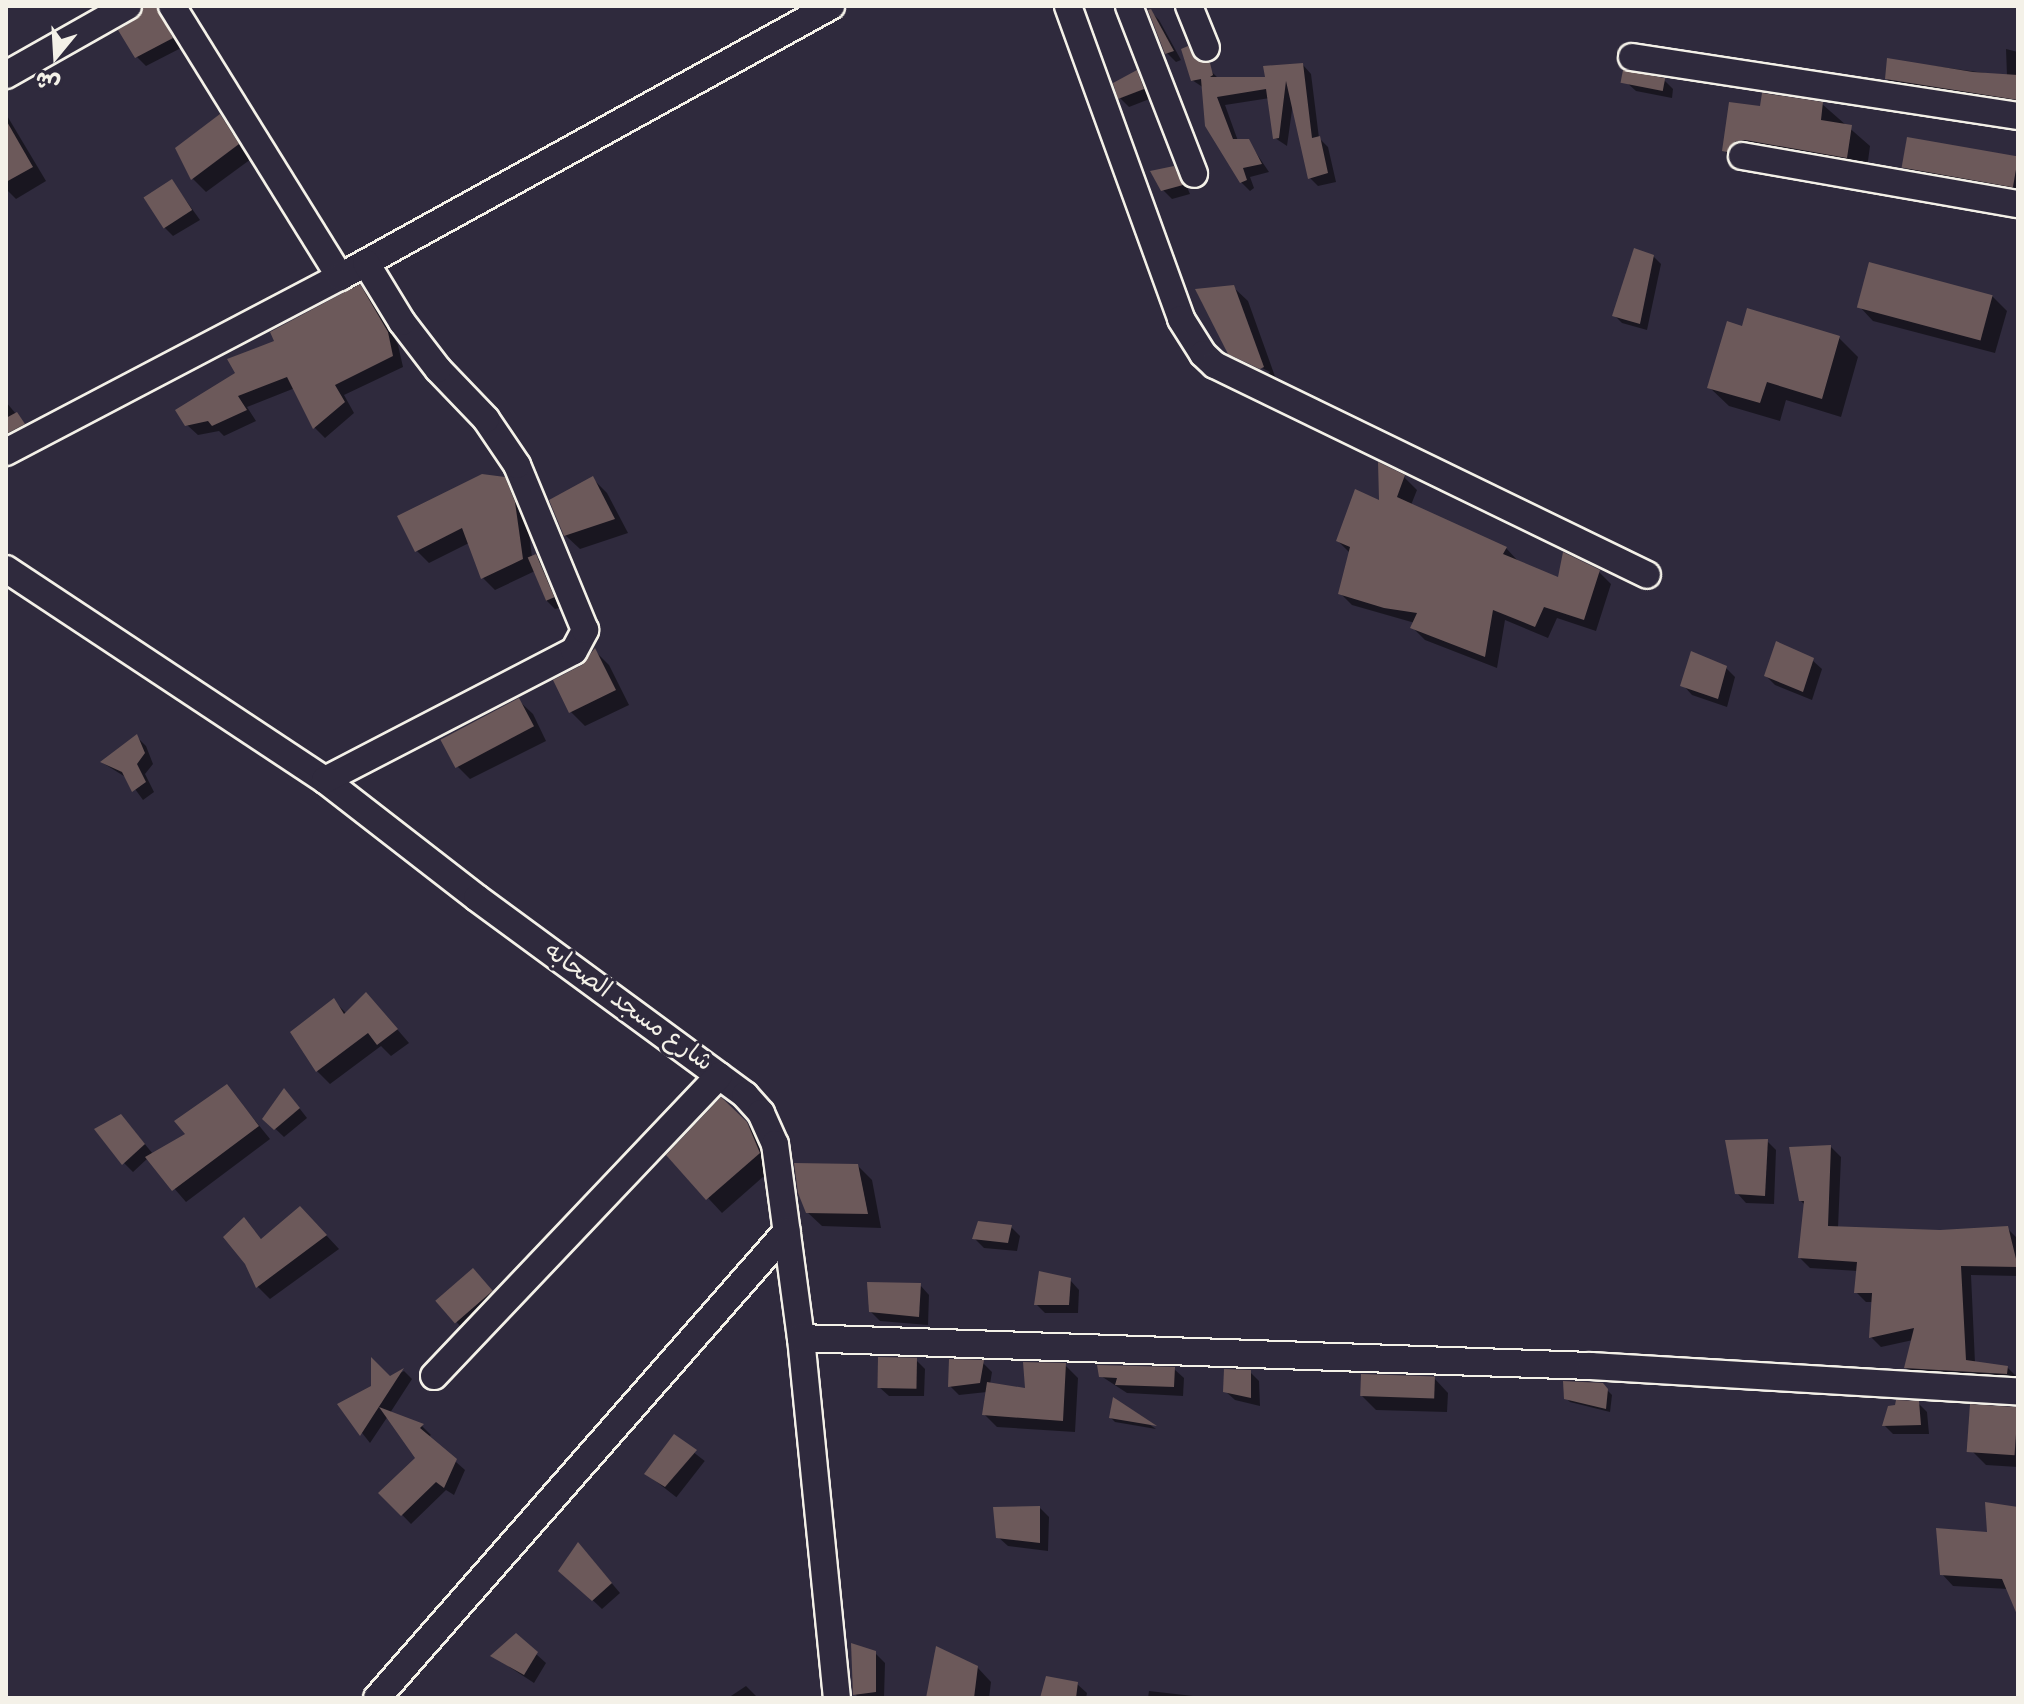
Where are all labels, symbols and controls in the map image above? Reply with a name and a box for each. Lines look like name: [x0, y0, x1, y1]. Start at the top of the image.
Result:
north arrow: [16, 16, 96, 96]
text: ش: [33, 63, 64, 95]
street label: شارع مسجد الصحابه: [537, 938, 717, 1080]

